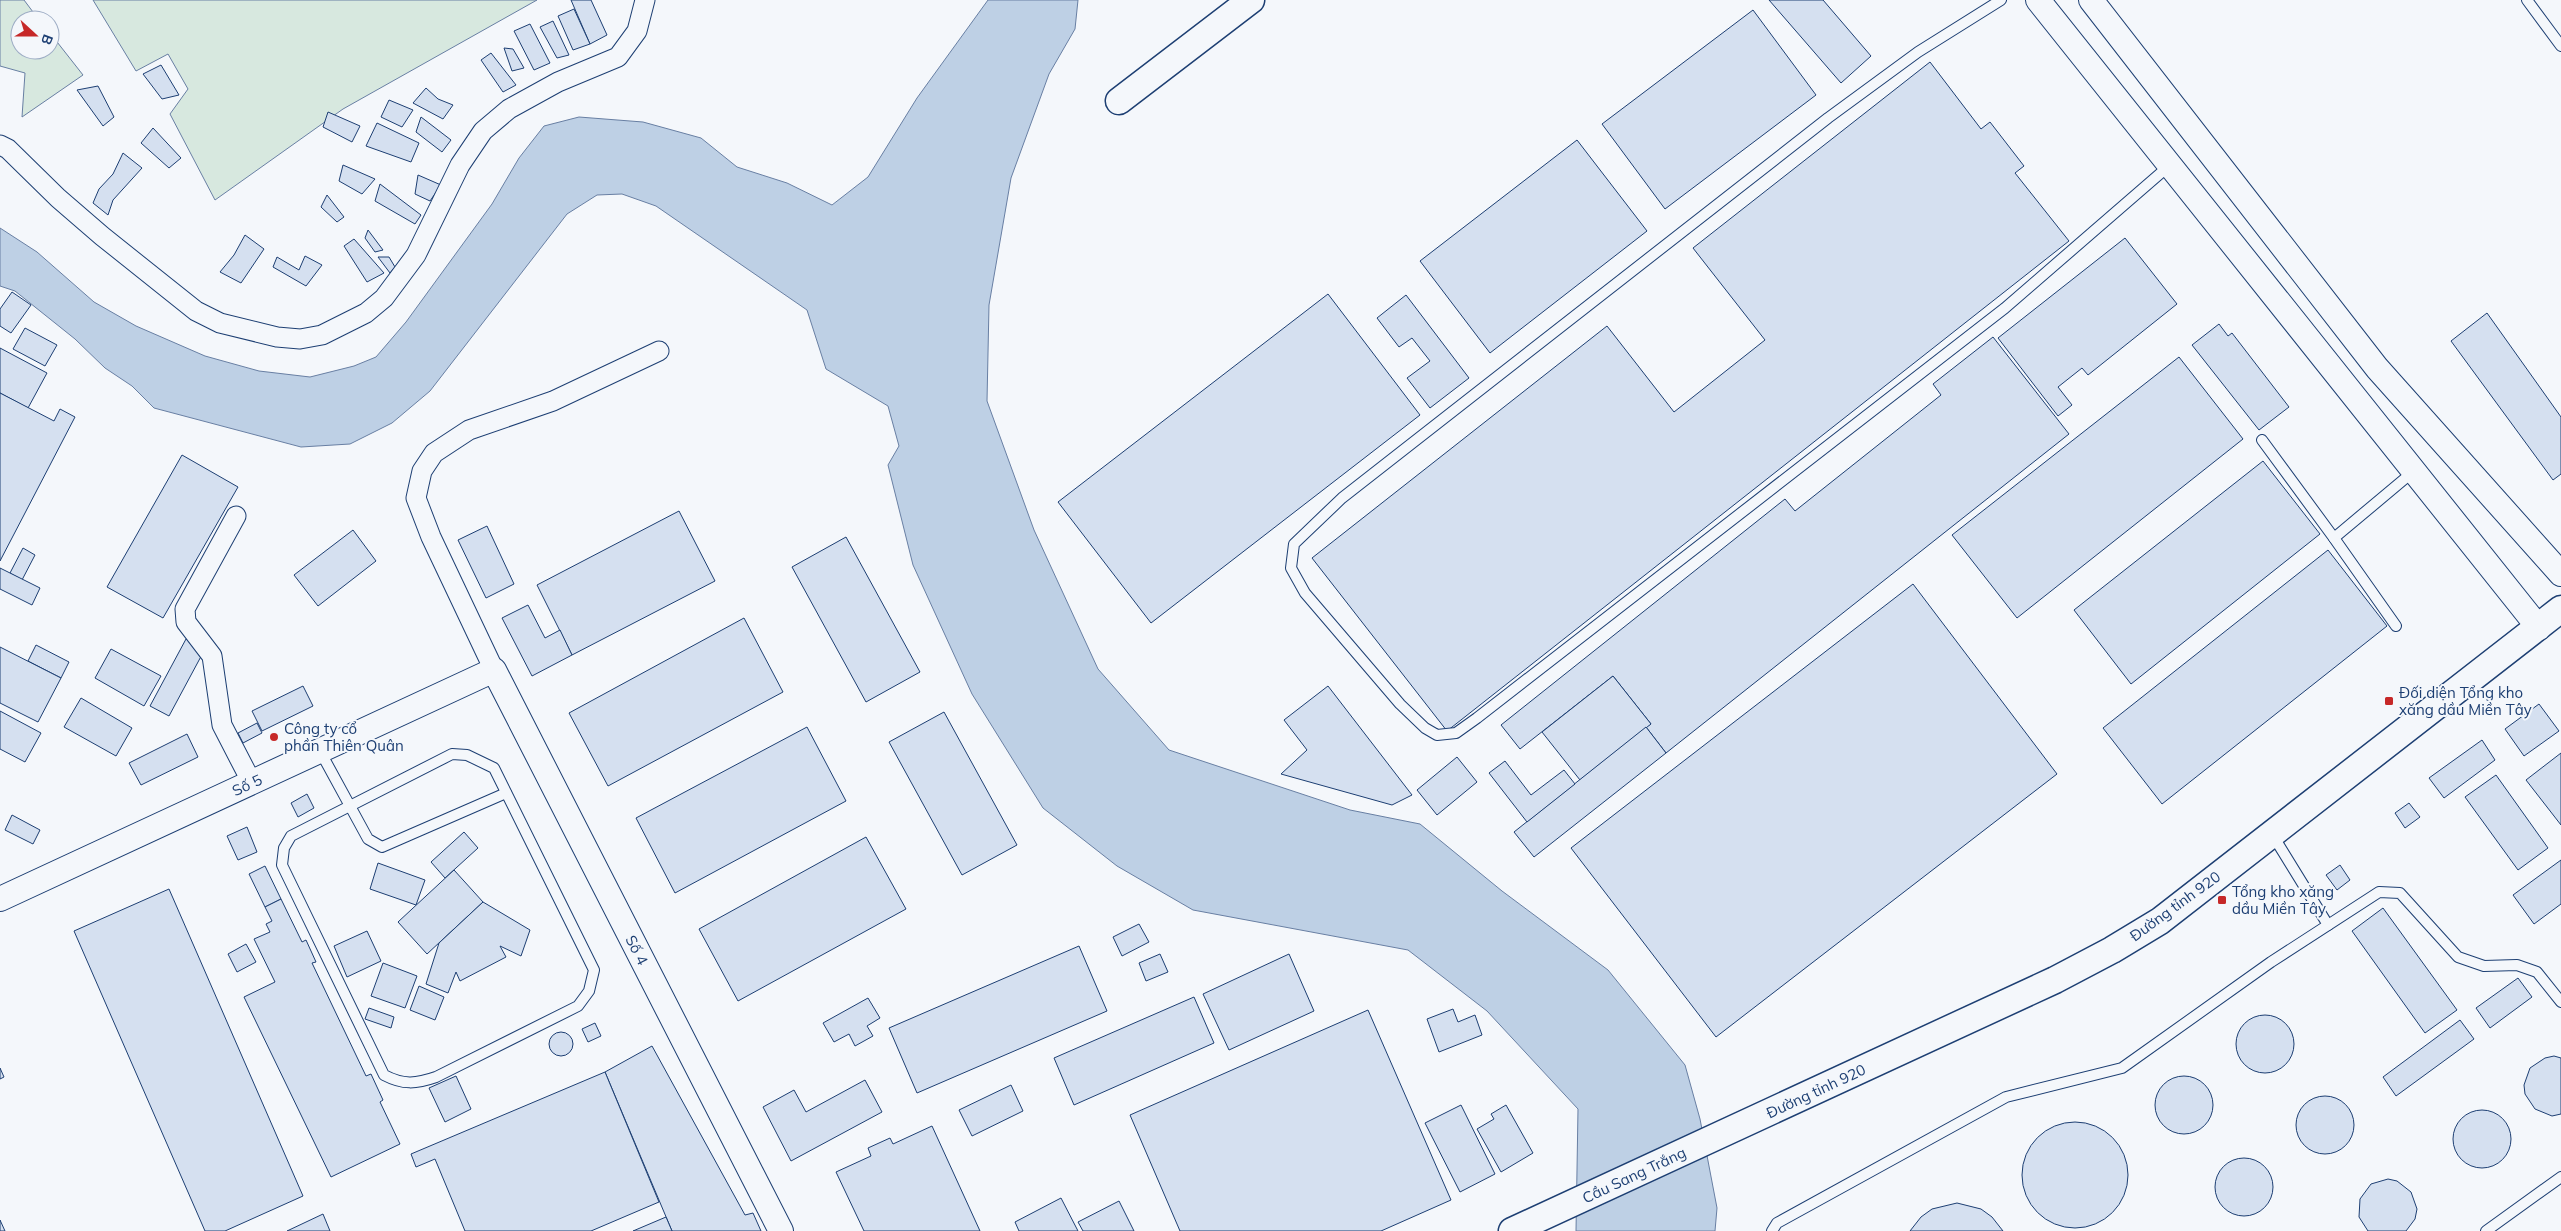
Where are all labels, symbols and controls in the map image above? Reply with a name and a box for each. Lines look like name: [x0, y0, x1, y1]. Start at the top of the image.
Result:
north arrow: [10, 10, 60, 60]
text: B: [37, 32, 57, 48]
place label: Đối diện Tổng kho xăng dầu Miền Tây: [2399, 683, 2532, 719]
marker: Đối diện Tổng kho xăng dầu Miền Tây: [2383, 695, 2395, 707]
place label: Công ty cổ phần Thiên Quân: [284, 719, 404, 755]
marker: Công ty cổ phần Thiên Quân: [268, 731, 280, 743]
street label: Số 5: [229, 770, 265, 800]
street label: Đường tỉnh 920: [2126, 867, 2224, 945]
place label: Tổng kho xăng dầu Miền Tây: [2232, 882, 2334, 918]
marker: Tổng kho xăng dầu Miền Tây: [2216, 894, 2228, 906]
street label: Số 4: [622, 932, 652, 968]
street label: Đường tỉnh 920: [1763, 1060, 1869, 1122]
street label: Cầu Sang Trắng: [1579, 1143, 1689, 1207]

